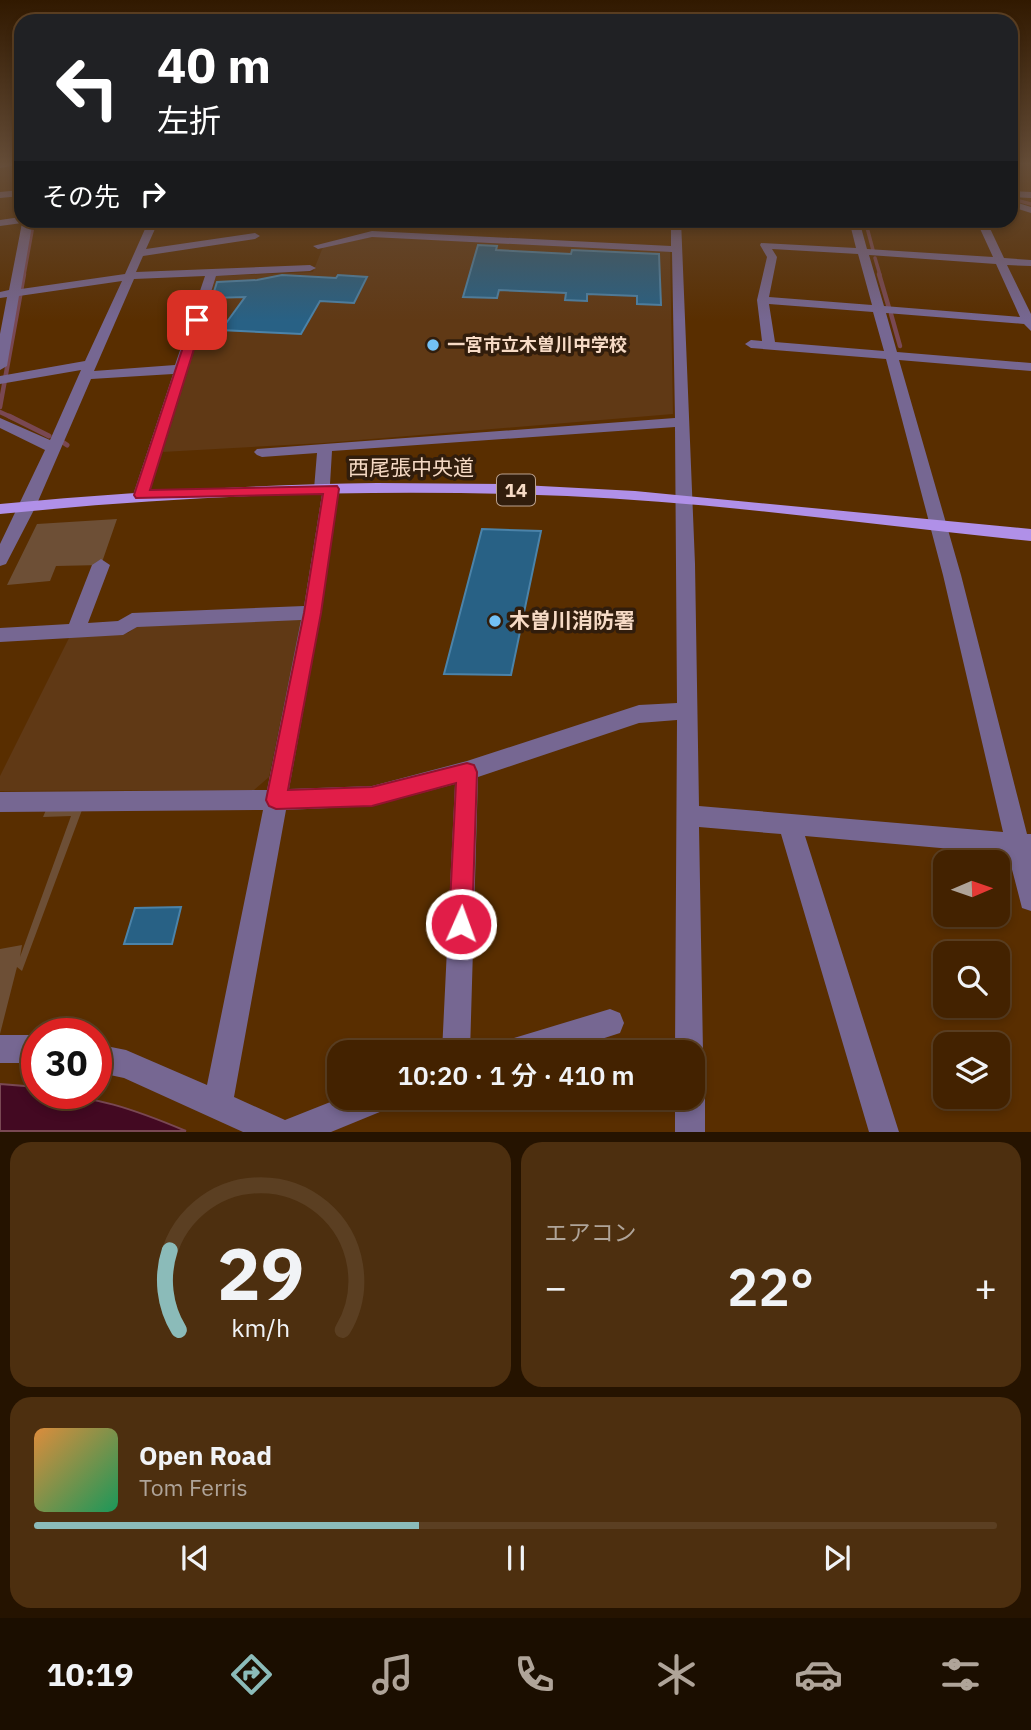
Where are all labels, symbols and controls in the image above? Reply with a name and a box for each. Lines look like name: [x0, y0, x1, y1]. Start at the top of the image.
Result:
text: 40 m: [157, 33, 271, 96]
icon: left: [42, 42, 133, 133]
text: 左折: [157, 99, 221, 141]
icon: right: [134, 175, 172, 213]
text: その先: [42, 179, 120, 213]
pin: [167, 290, 227, 350]
icon: arrive: [178, 301, 216, 339]
place label: 一宮市立木曽川中学校: [447, 333, 627, 356]
marker: 一宮市立木曽川中学校: [425, 337, 441, 353]
street label: 西尾張中央道: [348, 453, 474, 481]
road number: 14: [497, 475, 535, 505]
place label: 木曽川消防署: [509, 606, 635, 634]
marker: 木曽川消防署: [487, 613, 503, 629]
north arrow: [933, 850, 1010, 928]
map controls: [933, 850, 1010, 1109]
position arrow: [424, 887, 498, 961]
button: search: [933, 941, 1010, 1018]
speed limit sign: 30: [21, 1018, 112, 1109]
button: layers: [933, 1032, 1010, 1109]
text: 10:20 · 1 分 · 410 m: [397, 1058, 635, 1092]
text: エアコン: [545, 1217, 637, 1247]
text: 29: [217, 1226, 304, 1321]
text: 22°: [727, 1253, 814, 1320]
text: −: [545, 1262, 567, 1311]
text: +: [974, 1262, 997, 1311]
text: km/h: [231, 1311, 290, 1344]
text: Open Road: [139, 1438, 272, 1472]
text: Tom Ferris: [139, 1472, 248, 1502]
icon: previous: [176, 1539, 214, 1577]
icon: pause: [497, 1539, 535, 1577]
icon: next: [818, 1539, 856, 1577]
icon: directions: [227, 1650, 276, 1699]
icon: music: [368, 1650, 417, 1699]
icon: phone: [510, 1650, 559, 1699]
icon: climate: [652, 1650, 701, 1699]
icon: car: [794, 1650, 843, 1699]
icon: filters: [936, 1650, 985, 1699]
text: 10:19: [46, 1653, 134, 1695]

